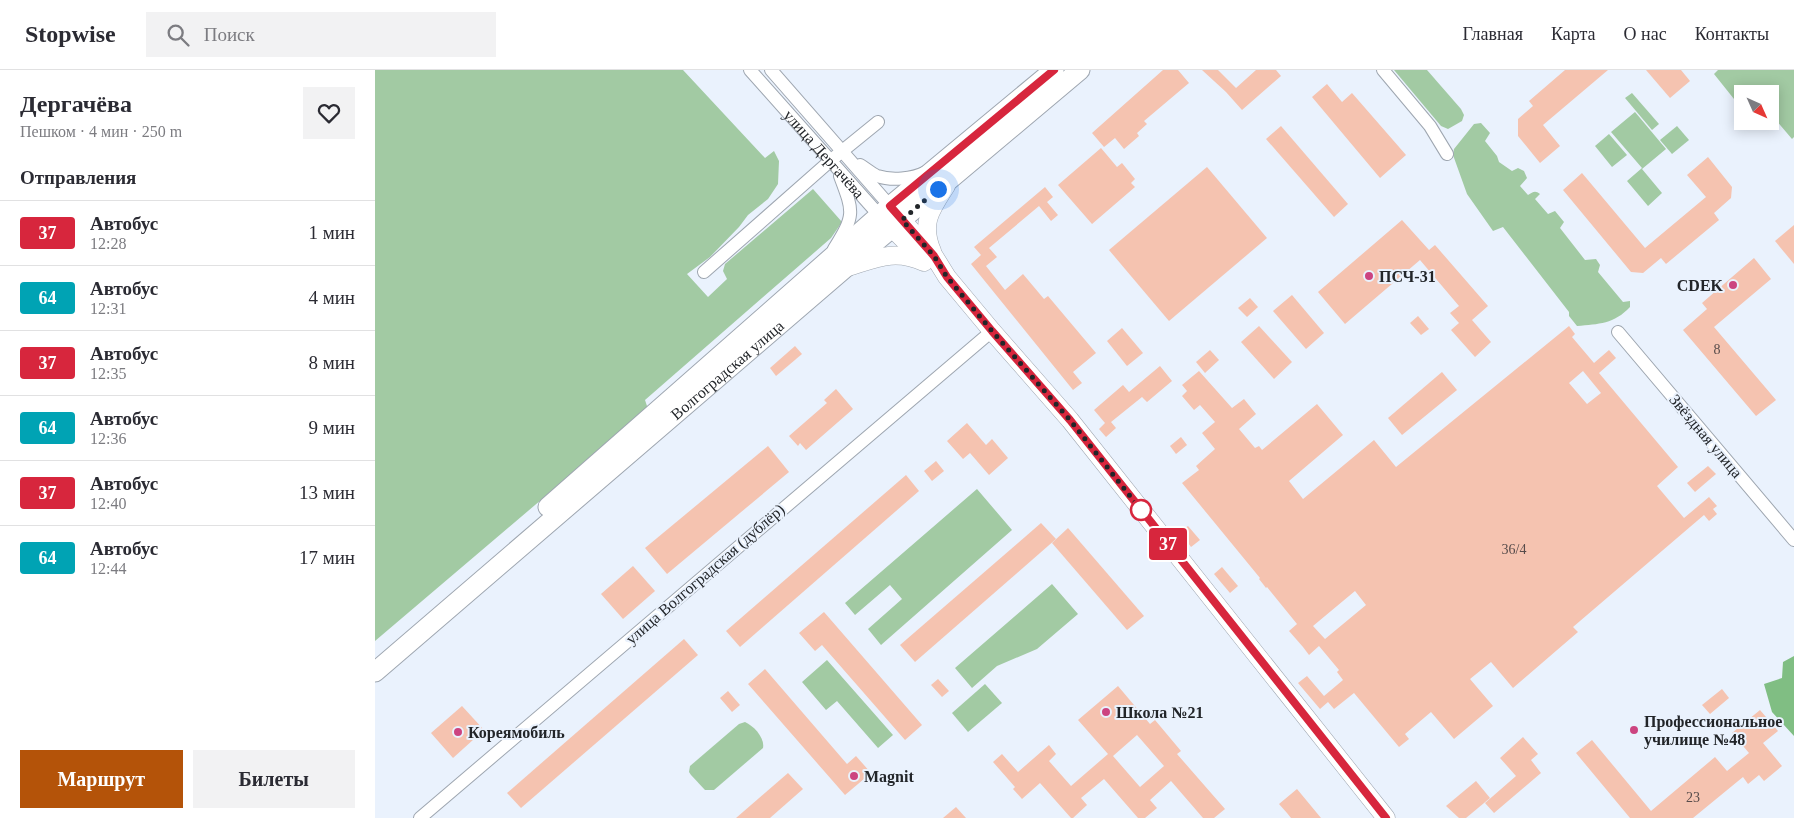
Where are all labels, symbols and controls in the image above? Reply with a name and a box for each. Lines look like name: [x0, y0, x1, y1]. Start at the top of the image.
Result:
search box: [146, 12, 496, 57]
text: Stopwise: [25, 21, 116, 47]
icon: search: [164, 21, 192, 49]
text: Поиск: [204, 24, 255, 45]
text: Главная: [1463, 24, 1523, 44]
text: Карта: [1551, 24, 1596, 44]
text: О нас: [1624, 24, 1667, 44]
text: Контакты: [1695, 24, 1769, 44]
north arrow: [1734, 85, 1779, 130]
map controls: [1734, 85, 1779, 130]
button: heart: [303, 87, 355, 139]
text: Дергачёва: [20, 91, 132, 117]
street label: улица Дергачёва: [780, 106, 868, 201]
text: Пешком · 4 мин · 250 m: [20, 123, 182, 140]
text: Отправления: [20, 167, 136, 188]
your location: [926, 177, 951, 202]
text: Автобус: [90, 213, 158, 234]
text: 1 мин: [308, 222, 355, 243]
text: 37: [39, 223, 57, 243]
text: 12:28: [90, 235, 126, 252]
place label: ПСЧ-31: [1379, 268, 1436, 285]
marker: ПСЧ-31: [1363, 270, 1375, 282]
place label: CDEK: [1677, 277, 1724, 294]
text: Автобус: [90, 278, 158, 299]
marker: CDEK: [1727, 279, 1739, 291]
text: 4 мин: [308, 287, 355, 308]
text: 64: [39, 288, 57, 308]
text: 12:31: [90, 300, 126, 317]
street label: Волгоградская улица: [667, 317, 787, 423]
house number: 8: [1714, 342, 1721, 357]
text: Автобус: [90, 343, 158, 364]
text: 8 мин: [308, 352, 355, 373]
text: 37: [39, 353, 57, 373]
text: 12:35: [90, 365, 126, 382]
street label: Звёздная улица: [1665, 391, 1746, 482]
text: Автобус: [90, 408, 158, 429]
text: 9 мин: [308, 417, 355, 438]
text: 64: [39, 418, 57, 438]
text: 12:36: [90, 430, 126, 447]
text: Автобус: [90, 473, 158, 494]
text: 13 мин: [299, 482, 355, 503]
text: 37: [39, 483, 57, 503]
text: 12:40: [90, 495, 126, 512]
unlabelled marker: [1130, 499, 1152, 521]
street label: улица Волгоградская (дублёр): [622, 501, 788, 648]
line badge: 37: [1145, 528, 1191, 560]
text: 37: [1159, 534, 1177, 554]
text: Автобус: [90, 538, 158, 559]
house number: 36/4: [1502, 542, 1526, 557]
text: 17 мин: [299, 547, 355, 568]
text: 64: [39, 548, 57, 568]
text: 12:44: [90, 560, 126, 577]
place label: Школа №21: [1116, 704, 1203, 721]
marker: Школа №21: [1100, 706, 1112, 718]
place label: Профессиональное училище №48: [1644, 713, 1782, 749]
place label: Кореямобиль: [468, 724, 565, 742]
marker: Профессиональное училище №48: [1628, 724, 1640, 736]
marker: Кореямобиль: [452, 726, 464, 738]
button: Маршрут: [20, 750, 183, 808]
button: Билеты: [193, 750, 355, 808]
place label: Magnit: [864, 768, 914, 786]
marker: Magnit: [848, 770, 860, 782]
house number: 23: [1686, 790, 1700, 805]

